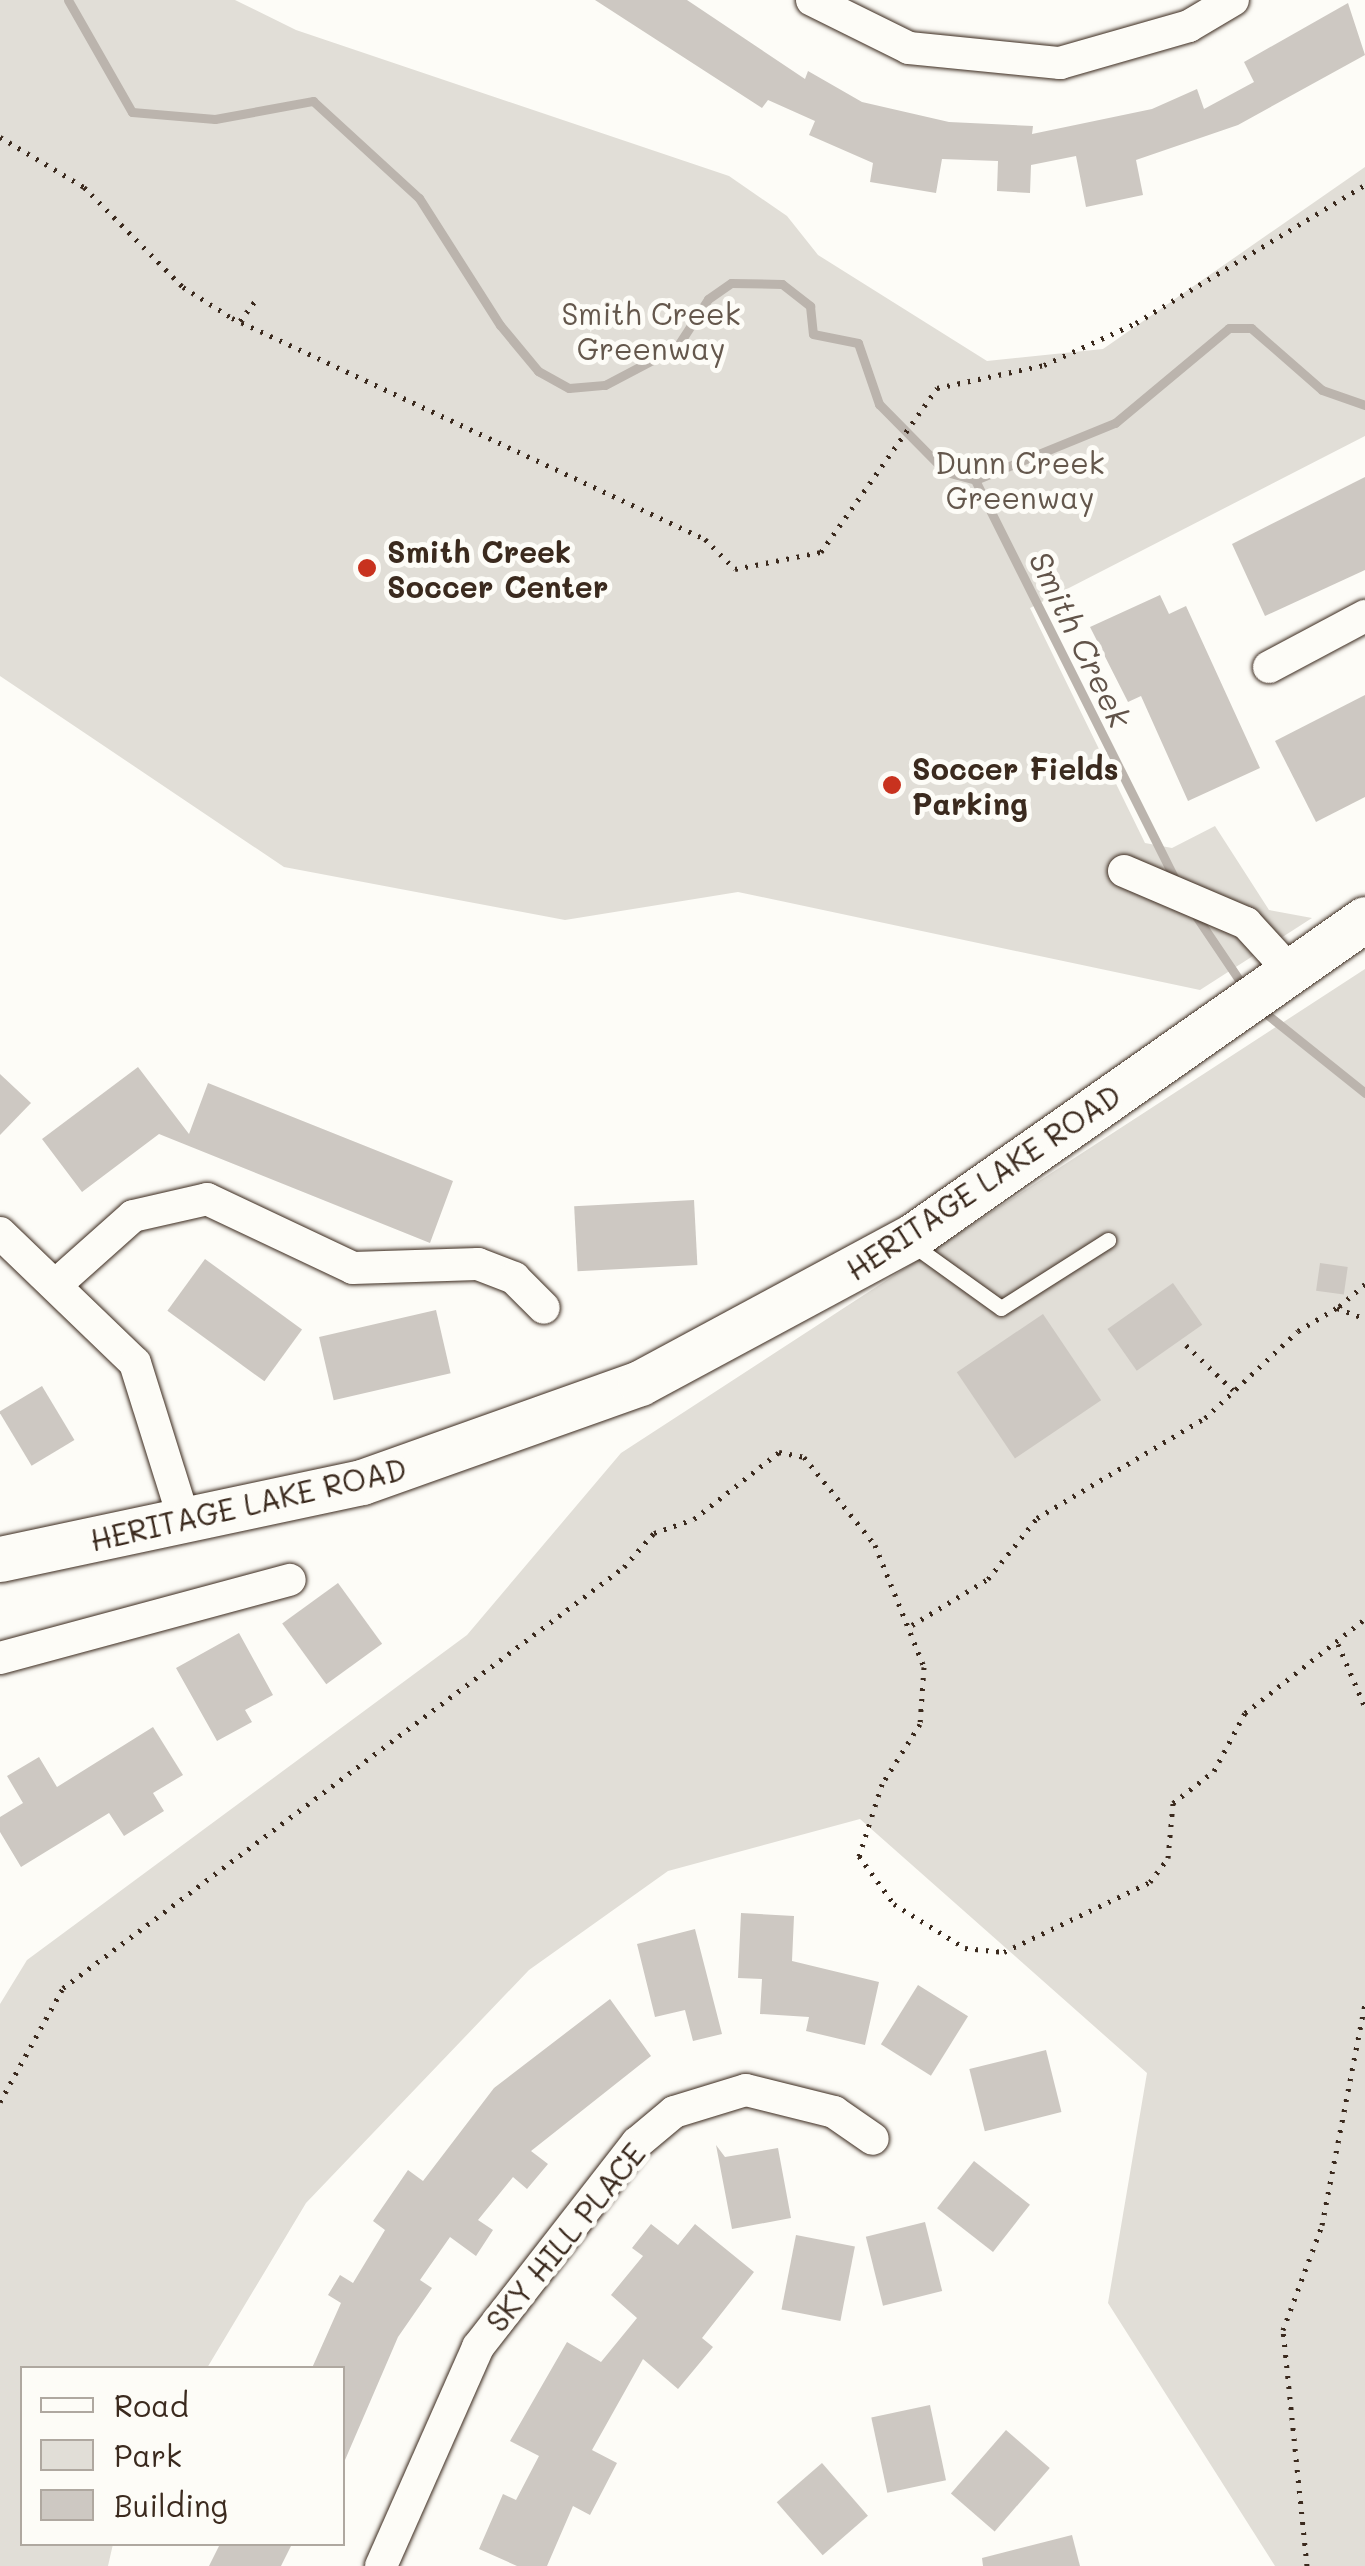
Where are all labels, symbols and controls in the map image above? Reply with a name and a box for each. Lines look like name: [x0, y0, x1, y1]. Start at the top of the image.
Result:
park label: Smith Creek Greenway: [561, 295, 741, 366]
park label: Dunn Creek Greenway: [935, 444, 1105, 514]
place label: Smith Creek Soccer Center: [387, 533, 608, 604]
water label: Smith Creek: [1022, 545, 1140, 733]
marker: Smith Creek Soccer Center: [356, 557, 378, 579]
place label: Soccer Fields Parking: [912, 750, 1119, 820]
marker: Soccer Fields Parking: [881, 774, 903, 796]
street label: HERITAGE LAKE ROAD: [839, 1077, 1127, 1287]
street label: HERITAGE LAKE ROAD: [86, 1450, 410, 1558]
street label: SKY HILL PLACE: [478, 2136, 652, 2338]
legend: [20, 2366, 345, 2546]
text: Road: [114, 2385, 189, 2425]
text: Park: [114, 2435, 182, 2475]
text: Building: [114, 2485, 228, 2525]

